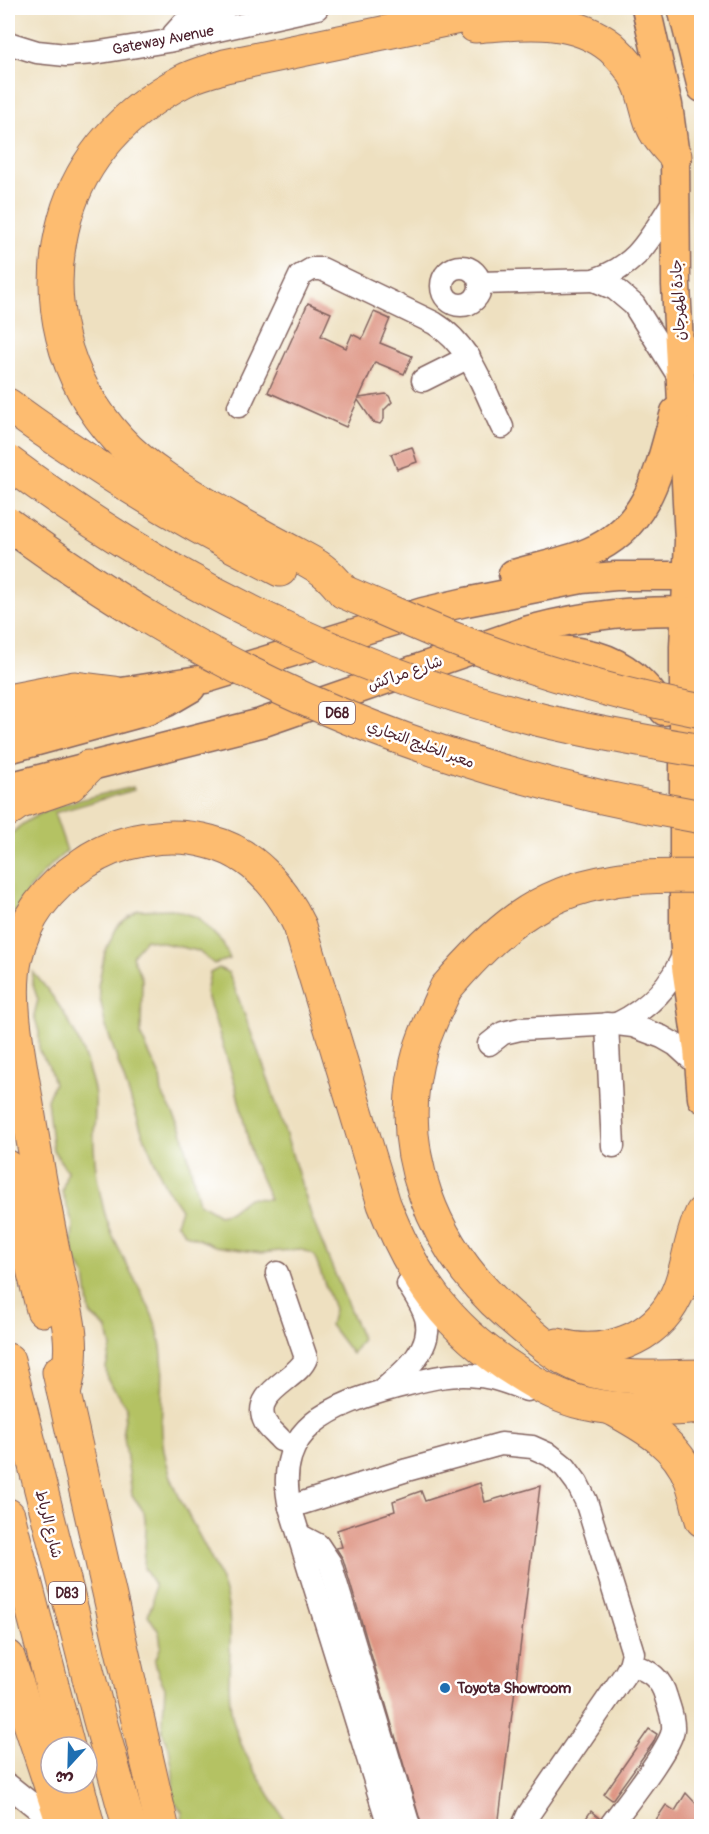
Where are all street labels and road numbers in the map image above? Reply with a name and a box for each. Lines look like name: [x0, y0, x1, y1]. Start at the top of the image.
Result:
street label: Gateway Avenue: [111, 21, 216, 60]
street label: جادة المهرجان: [667, 259, 690, 341]
street label: شارع مراكش: [365, 652, 445, 695]
road number: D68: [319, 702, 355, 724]
street label: معبر الخليج التجاري: [364, 716, 477, 774]
street label: شارع الرباط: [31, 1488, 66, 1560]
road number: D83: [49, 1582, 85, 1604]

